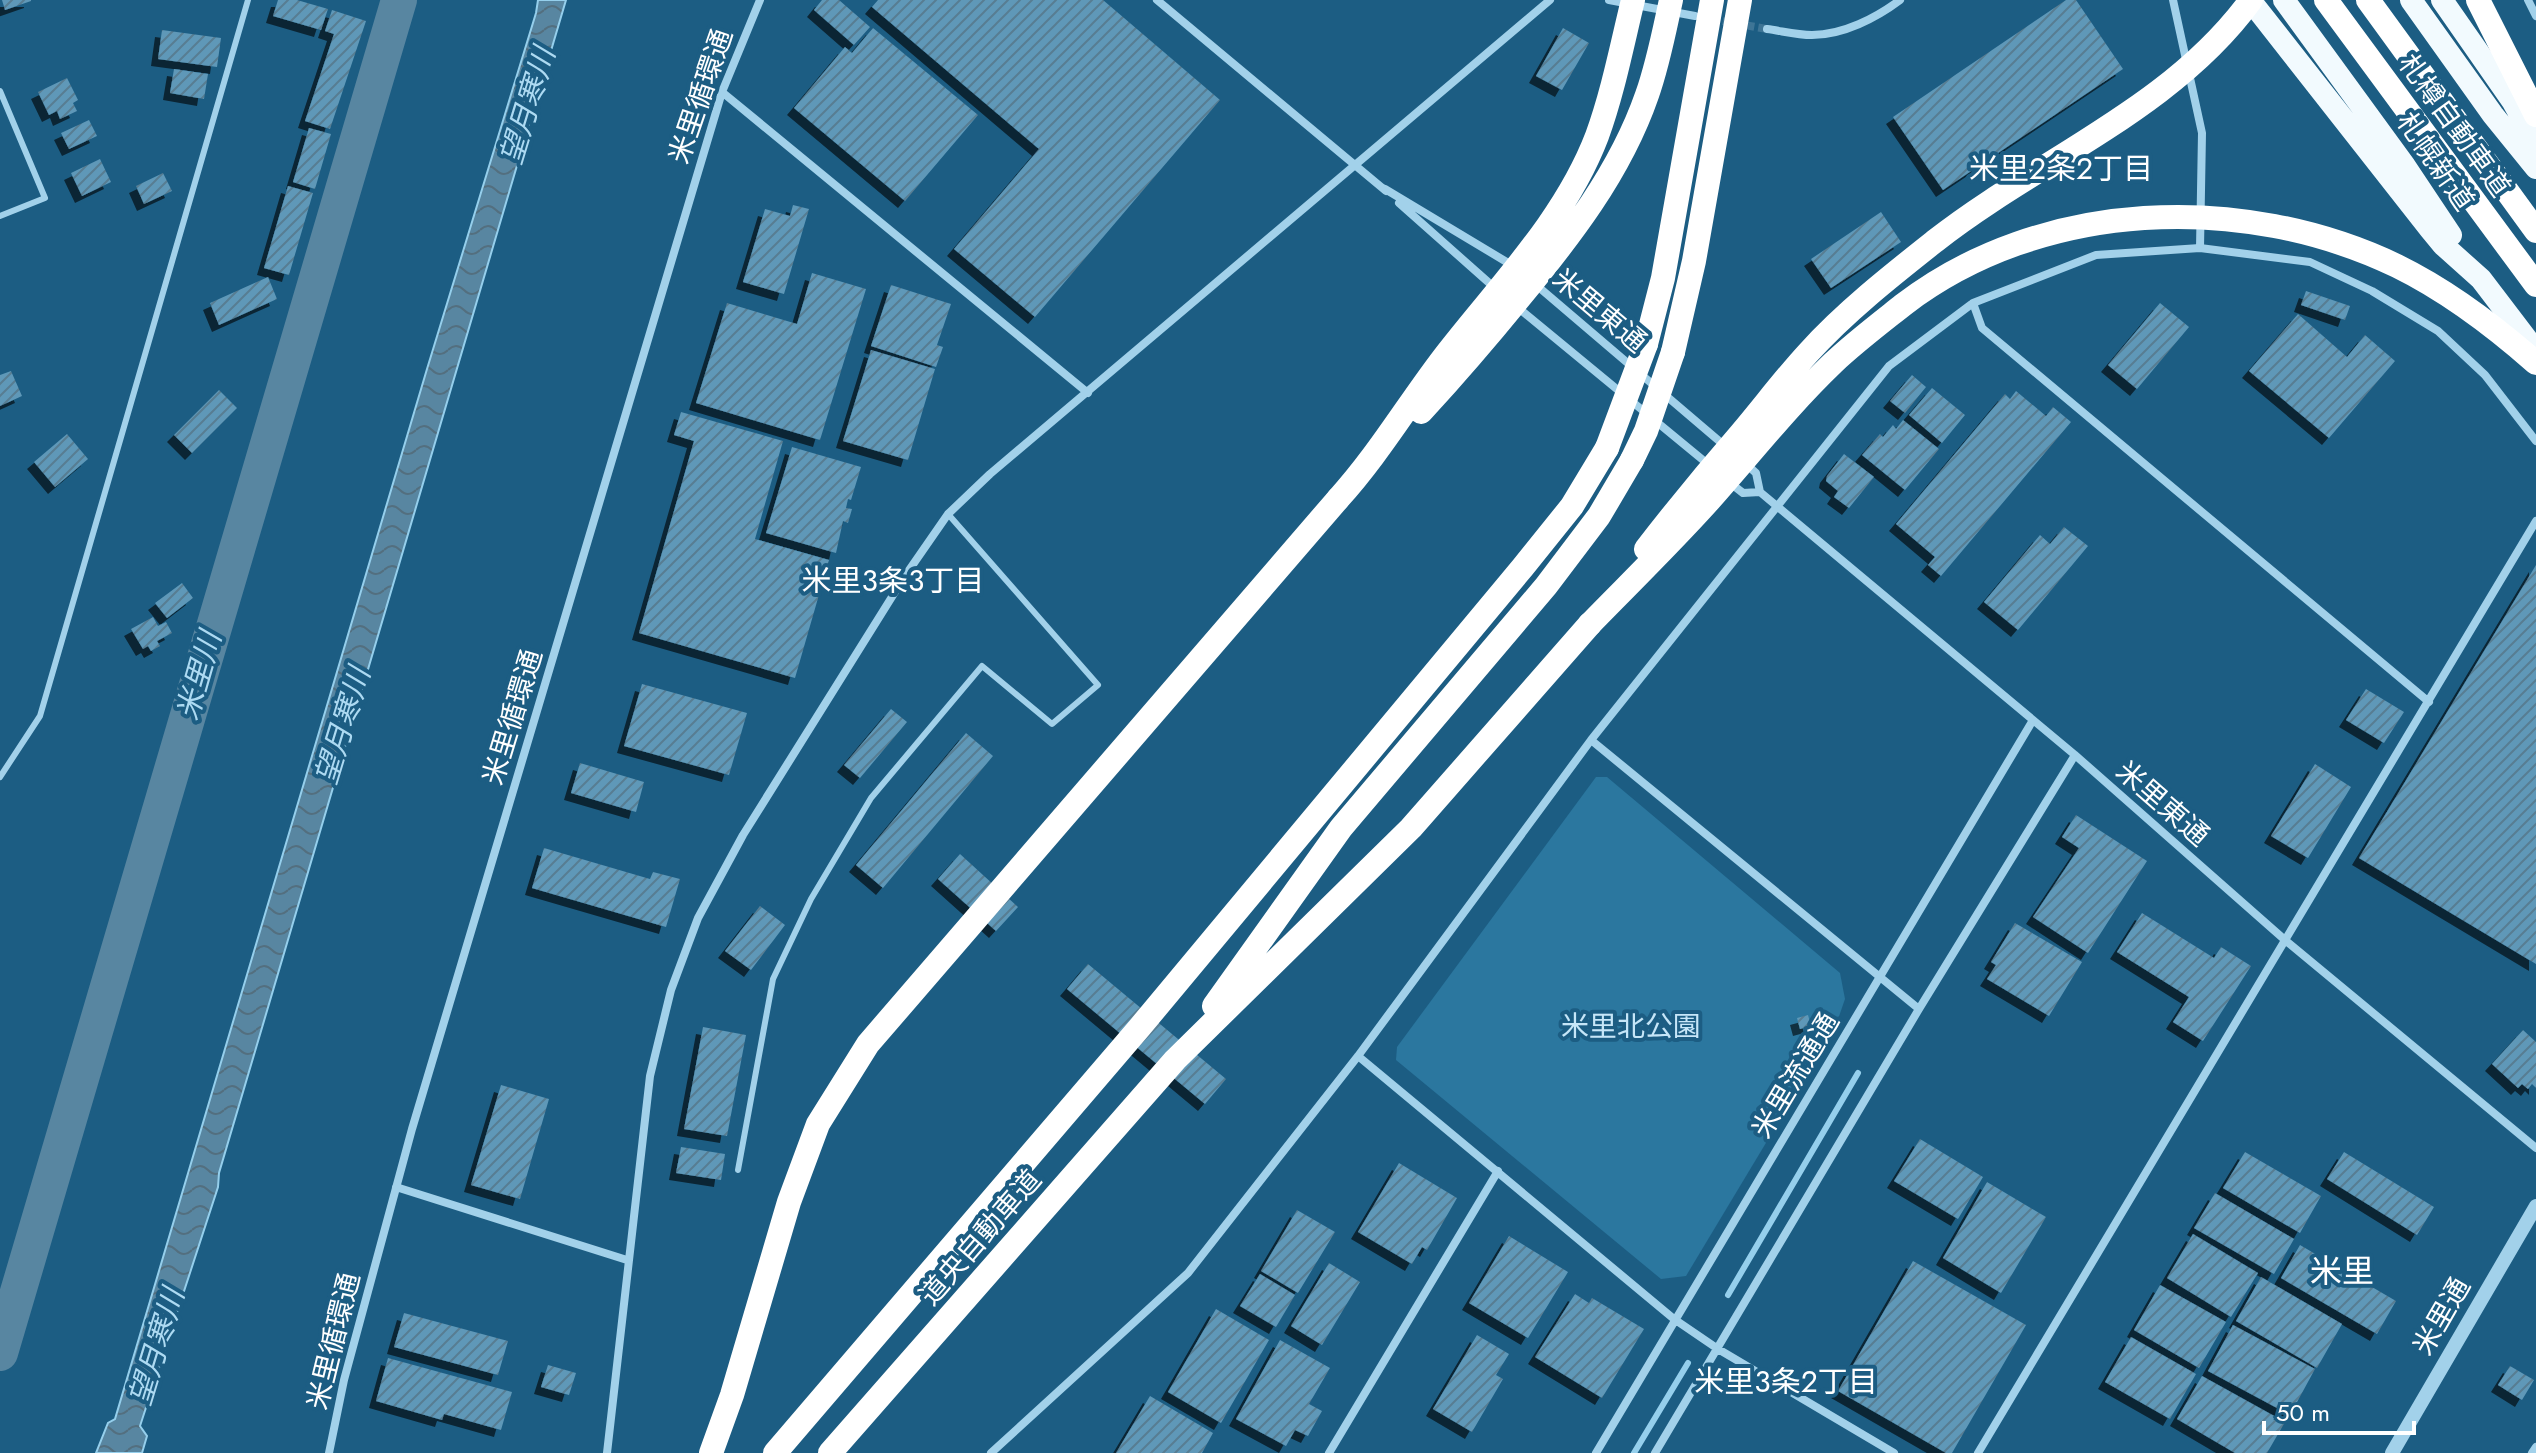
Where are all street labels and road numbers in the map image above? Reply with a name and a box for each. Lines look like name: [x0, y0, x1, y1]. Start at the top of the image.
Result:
street label: 米里循環通: [658, 23, 743, 169]
street label: 札樽自動車道: [2389, 45, 2521, 205]
street label: 札幌新道: [2387, 104, 2485, 219]
street label: 米里東通: [1544, 259, 1656, 362]
street label: 米里循環通: [472, 644, 553, 790]
street label: 米里東通: [2107, 751, 2218, 856]
street label: 米里流通通: [1742, 1005, 1849, 1146]
street label: 道央自動車道: [910, 1160, 1051, 1314]
street label: 米里循環通: [297, 1268, 370, 1414]
street label: 米里通: [2403, 1270, 2480, 1363]

